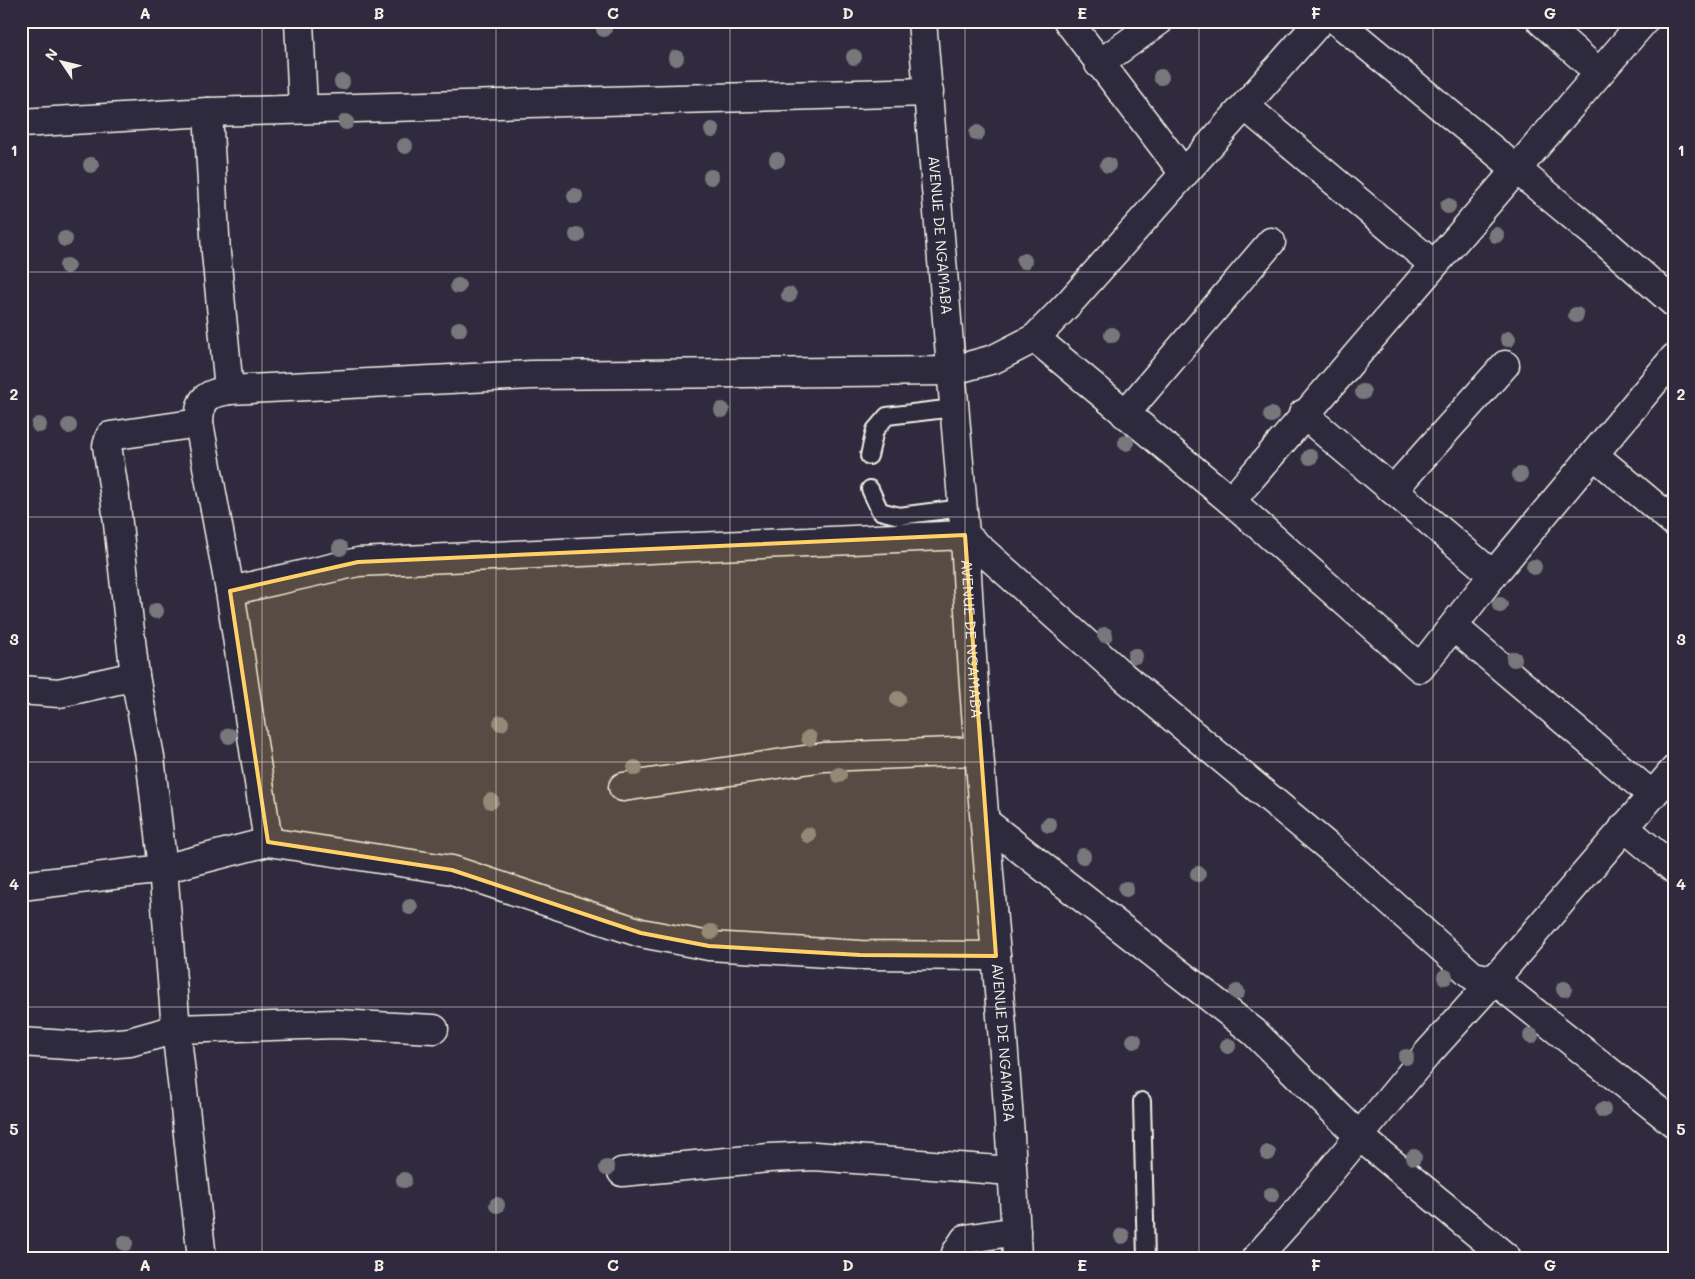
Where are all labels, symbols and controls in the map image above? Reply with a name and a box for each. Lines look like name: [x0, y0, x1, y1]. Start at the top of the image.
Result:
text: A: [139, 2, 151, 23]
text: B: [374, 2, 384, 23]
text: C: [607, 2, 619, 23]
text: D: [842, 2, 854, 23]
text: E: [1077, 2, 1087, 23]
text: F: [1311, 2, 1321, 23]
text: G: [1544, 2, 1556, 23]
north arrow: [38, 38, 88, 88]
text: N: [40, 44, 62, 64]
text: 1: [10, 139, 18, 160]
text: 1: [1677, 139, 1685, 160]
street label: AVENUE DE NGAMABA: [924, 155, 958, 315]
text: 2: [10, 383, 19, 404]
text: 2: [1677, 383, 1686, 404]
street label: AVENUE DE NGAMABA: [957, 559, 987, 719]
text: 3: [9, 628, 19, 649]
text: 3: [1676, 628, 1686, 649]
text: 4: [9, 873, 19, 894]
text: 4: [1676, 873, 1686, 894]
street label: AVENUE DE NGAMABA: [988, 962, 1020, 1123]
text: 5: [9, 1118, 19, 1139]
text: 5: [1676, 1118, 1686, 1139]
text: A: [139, 1254, 151, 1275]
text: B: [374, 1254, 384, 1275]
text: C: [607, 1254, 619, 1275]
text: D: [842, 1254, 854, 1275]
text: E: [1077, 1254, 1087, 1275]
text: F: [1311, 1254, 1321, 1275]
text: G: [1544, 1254, 1556, 1275]

